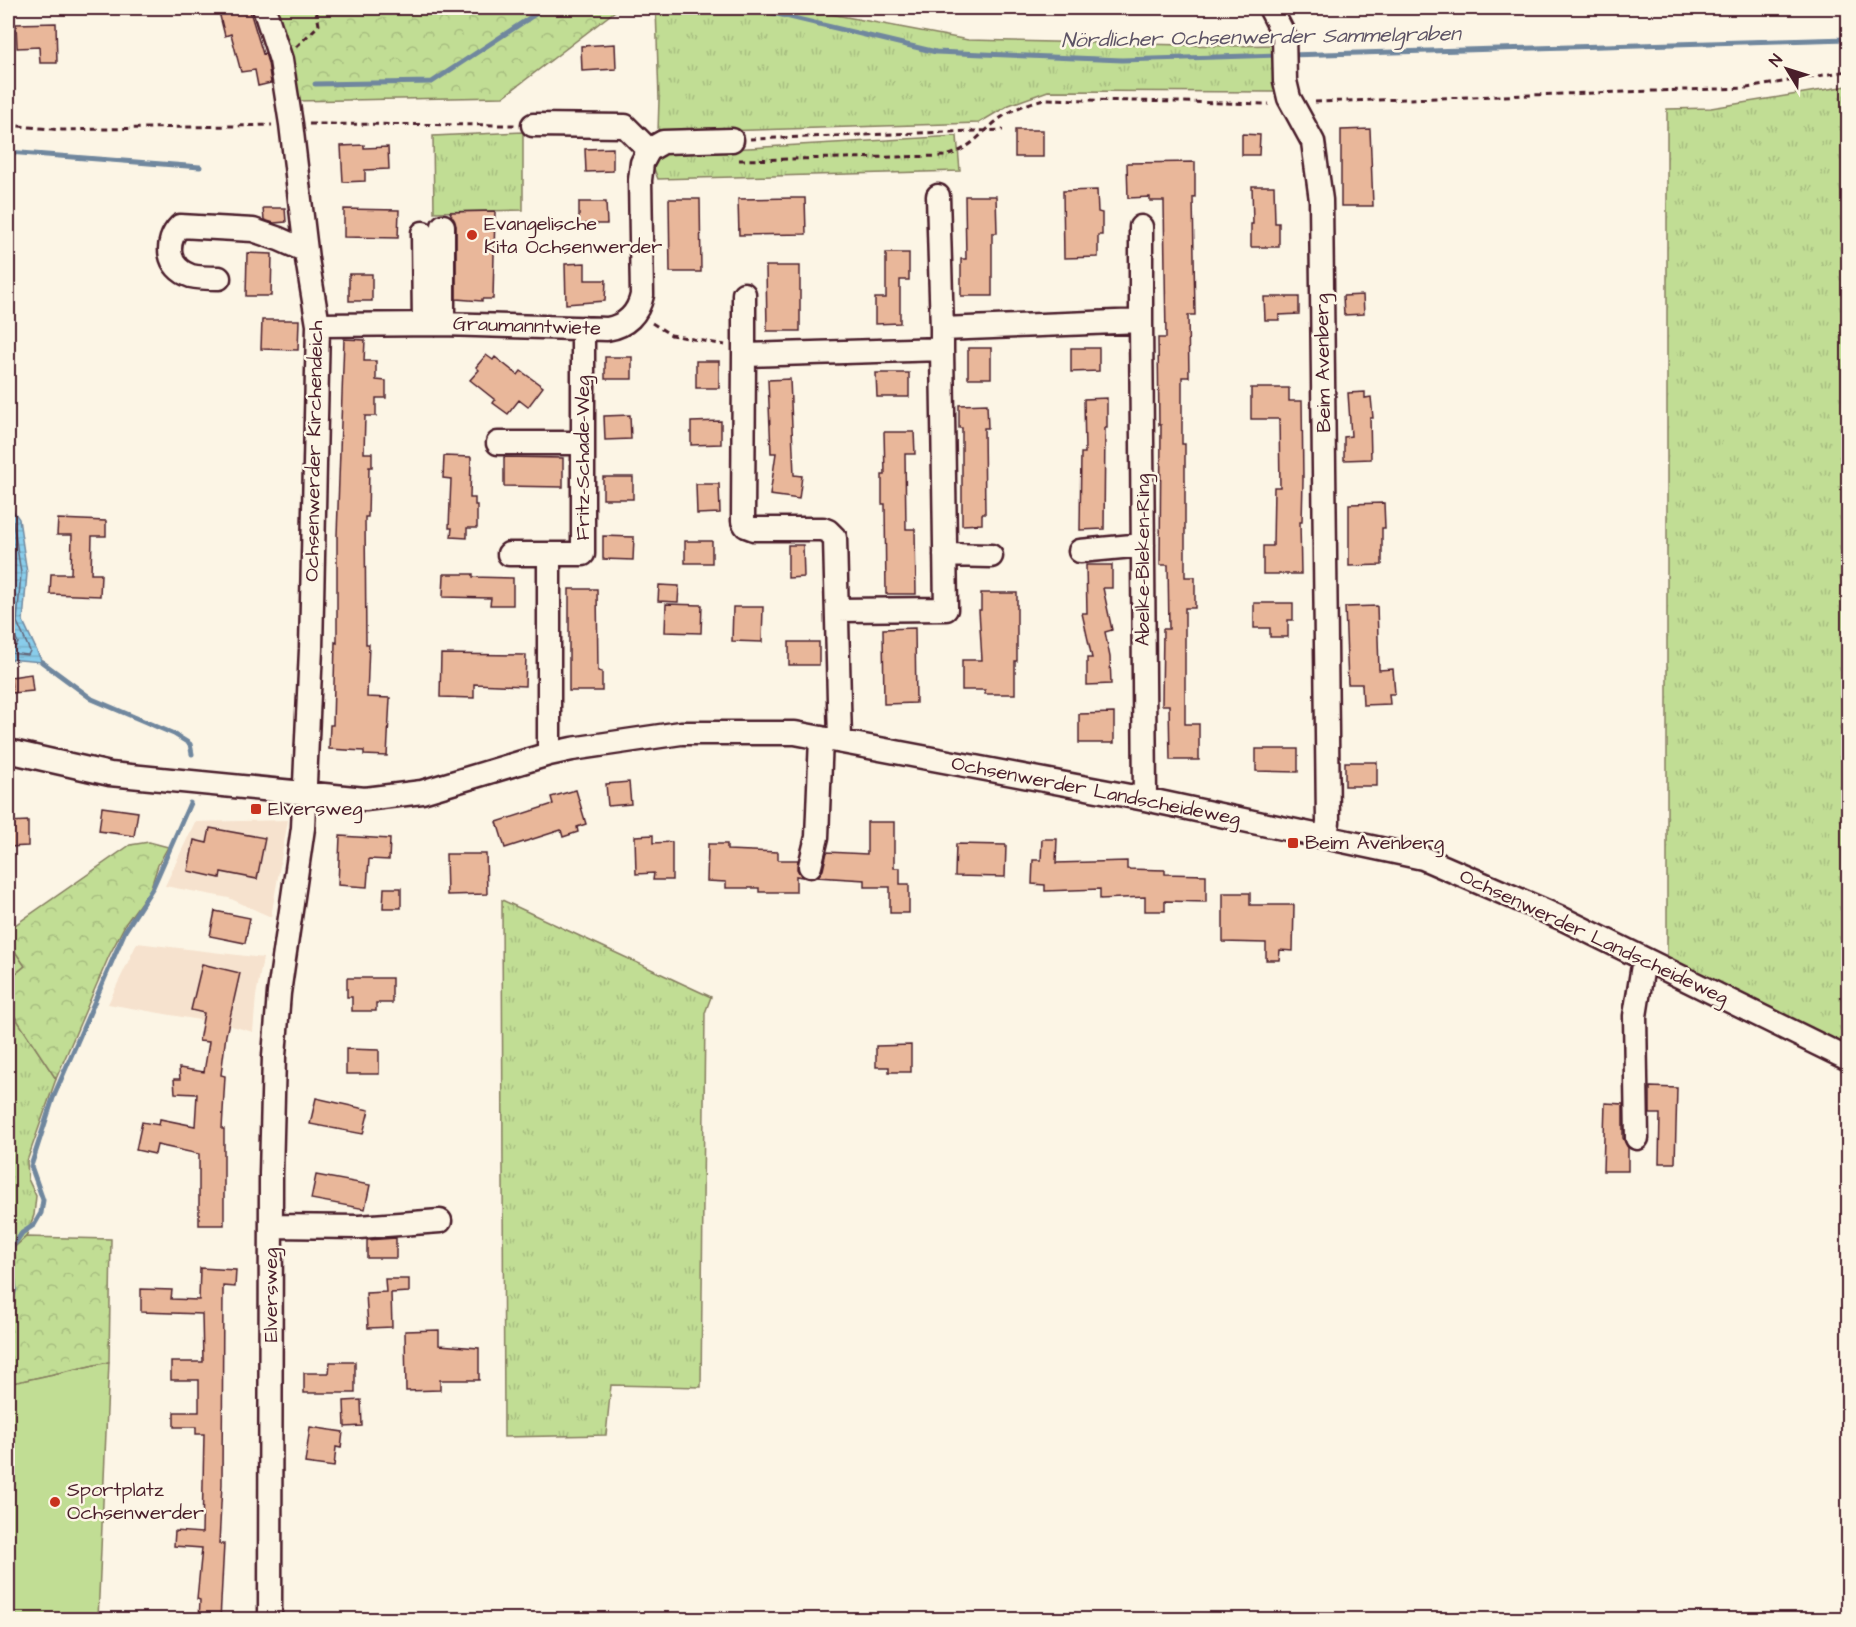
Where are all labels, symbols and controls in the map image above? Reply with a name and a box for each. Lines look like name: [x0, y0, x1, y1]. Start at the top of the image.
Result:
water label: Nördlicher Ochsenwerder Sammelgraben: [1061, 19, 1462, 56]
north arrow: [1757, 39, 1817, 99]
text: N: [1764, 50, 1788, 71]
place label: Evangelische Kita Ochsenwerder: [484, 210, 662, 261]
marker: Evangelische Kita Ochsenwerder: [465, 228, 479, 242]
street label: Beim Avenberg: [1308, 293, 1339, 433]
street label: Graumanntwiete: [453, 309, 602, 343]
street label: Ochsenwerder Kirchendeich: [298, 320, 330, 582]
street label: Fritz-Schade-Weg: [569, 376, 598, 540]
street label: Abelke-Bleken-Ring: [1129, 474, 1158, 646]
street label: Ochsenwerder Landscheideweg: [949, 749, 1243, 834]
place label: Elversweg: [268, 795, 363, 824]
marker: Elversweg: [249, 802, 263, 816]
place label: Beim Avenberg: [1305, 829, 1444, 858]
marker: Beim Avenberg: [1286, 836, 1300, 850]
street label: Ochsenwerder Landscheideweg: [1454, 862, 1733, 1013]
street label: Elversweg: [257, 1248, 286, 1342]
place label: Sportplatz Ochsenwerder: [67, 1476, 204, 1527]
marker: Sportplatz Ochsenwerder: [48, 1495, 62, 1509]

